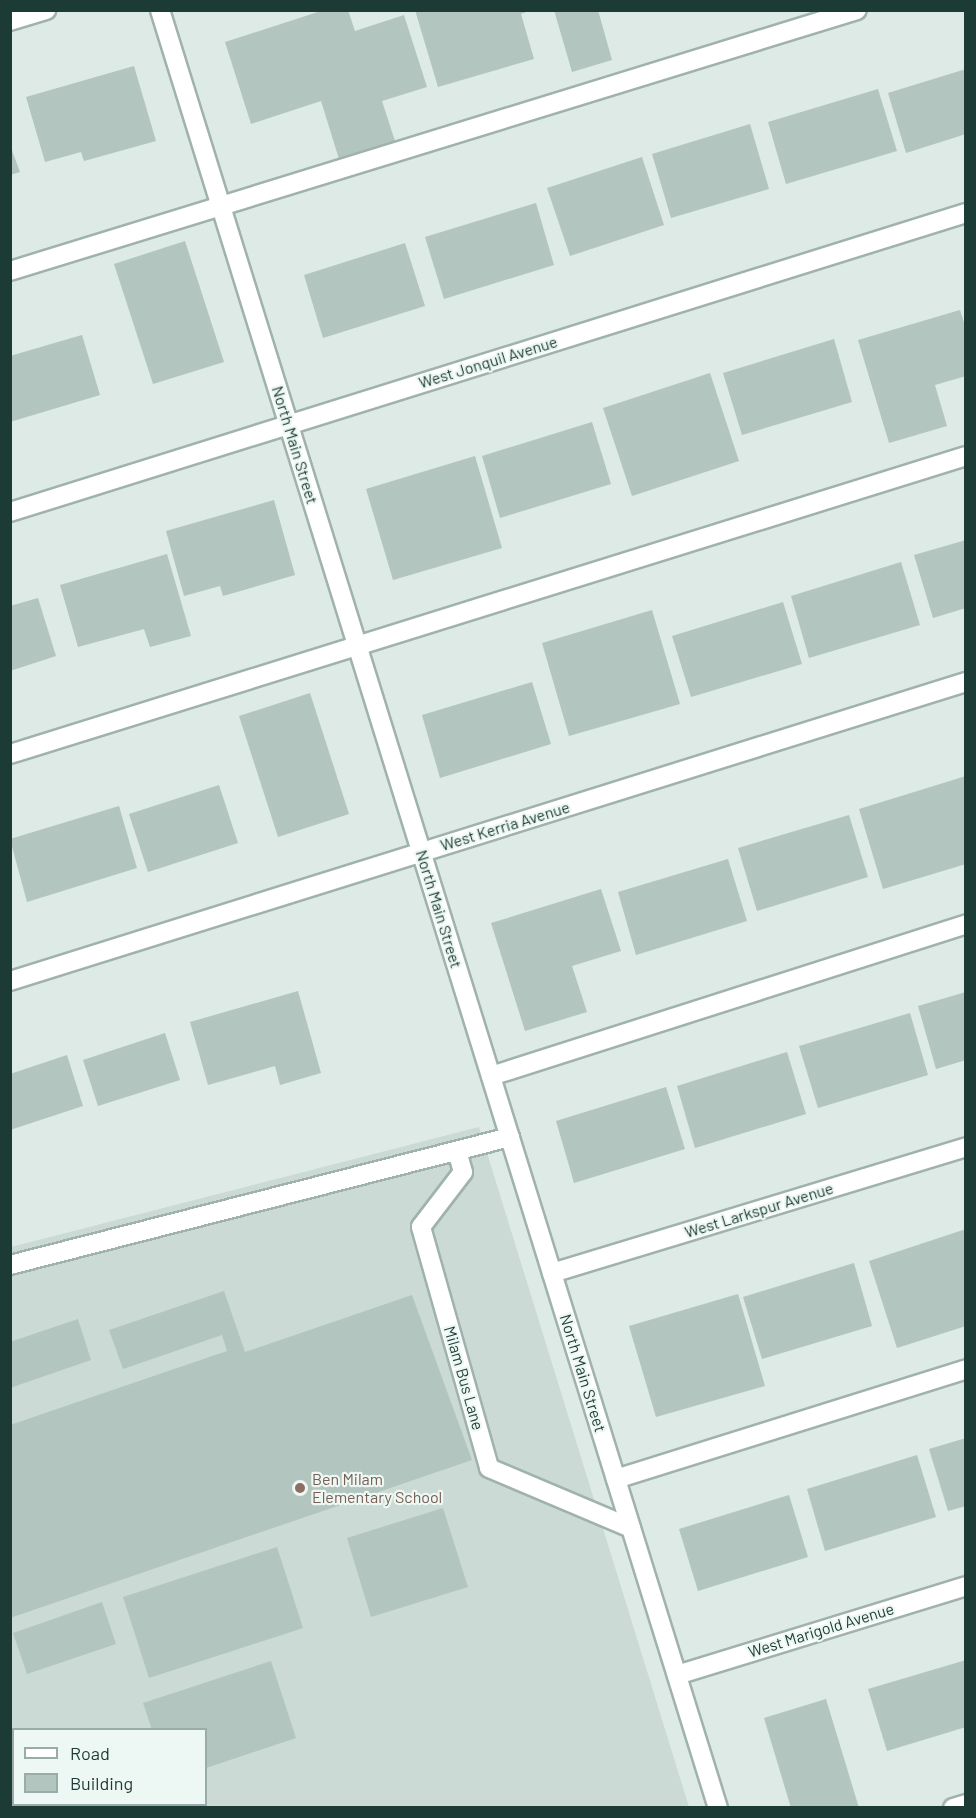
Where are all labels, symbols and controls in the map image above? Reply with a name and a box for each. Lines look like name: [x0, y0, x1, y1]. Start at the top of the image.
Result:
street label: West Jonquil Avenue: [416, 332, 560, 392]
street label: North Main Street: [268, 384, 322, 506]
street label: West Kerria Avenue: [438, 797, 572, 855]
street label: North Main Street: [412, 848, 466, 970]
street label: West Larkspur Avenue: [682, 1178, 836, 1242]
street label: North Main Street: [556, 1312, 610, 1434]
street label: Milam Bus Lane: [440, 1324, 488, 1432]
place label: Ben Milam Elementary School: [312, 1469, 442, 1507]
marker: Ben Milam Elementary School: [293, 1481, 307, 1495]
street label: West Marigold Avenue: [746, 1599, 896, 1661]
legend: [12, 1728, 207, 1806]
text: Road: [70, 1742, 110, 1764]
text: Building: [70, 1772, 133, 1794]

